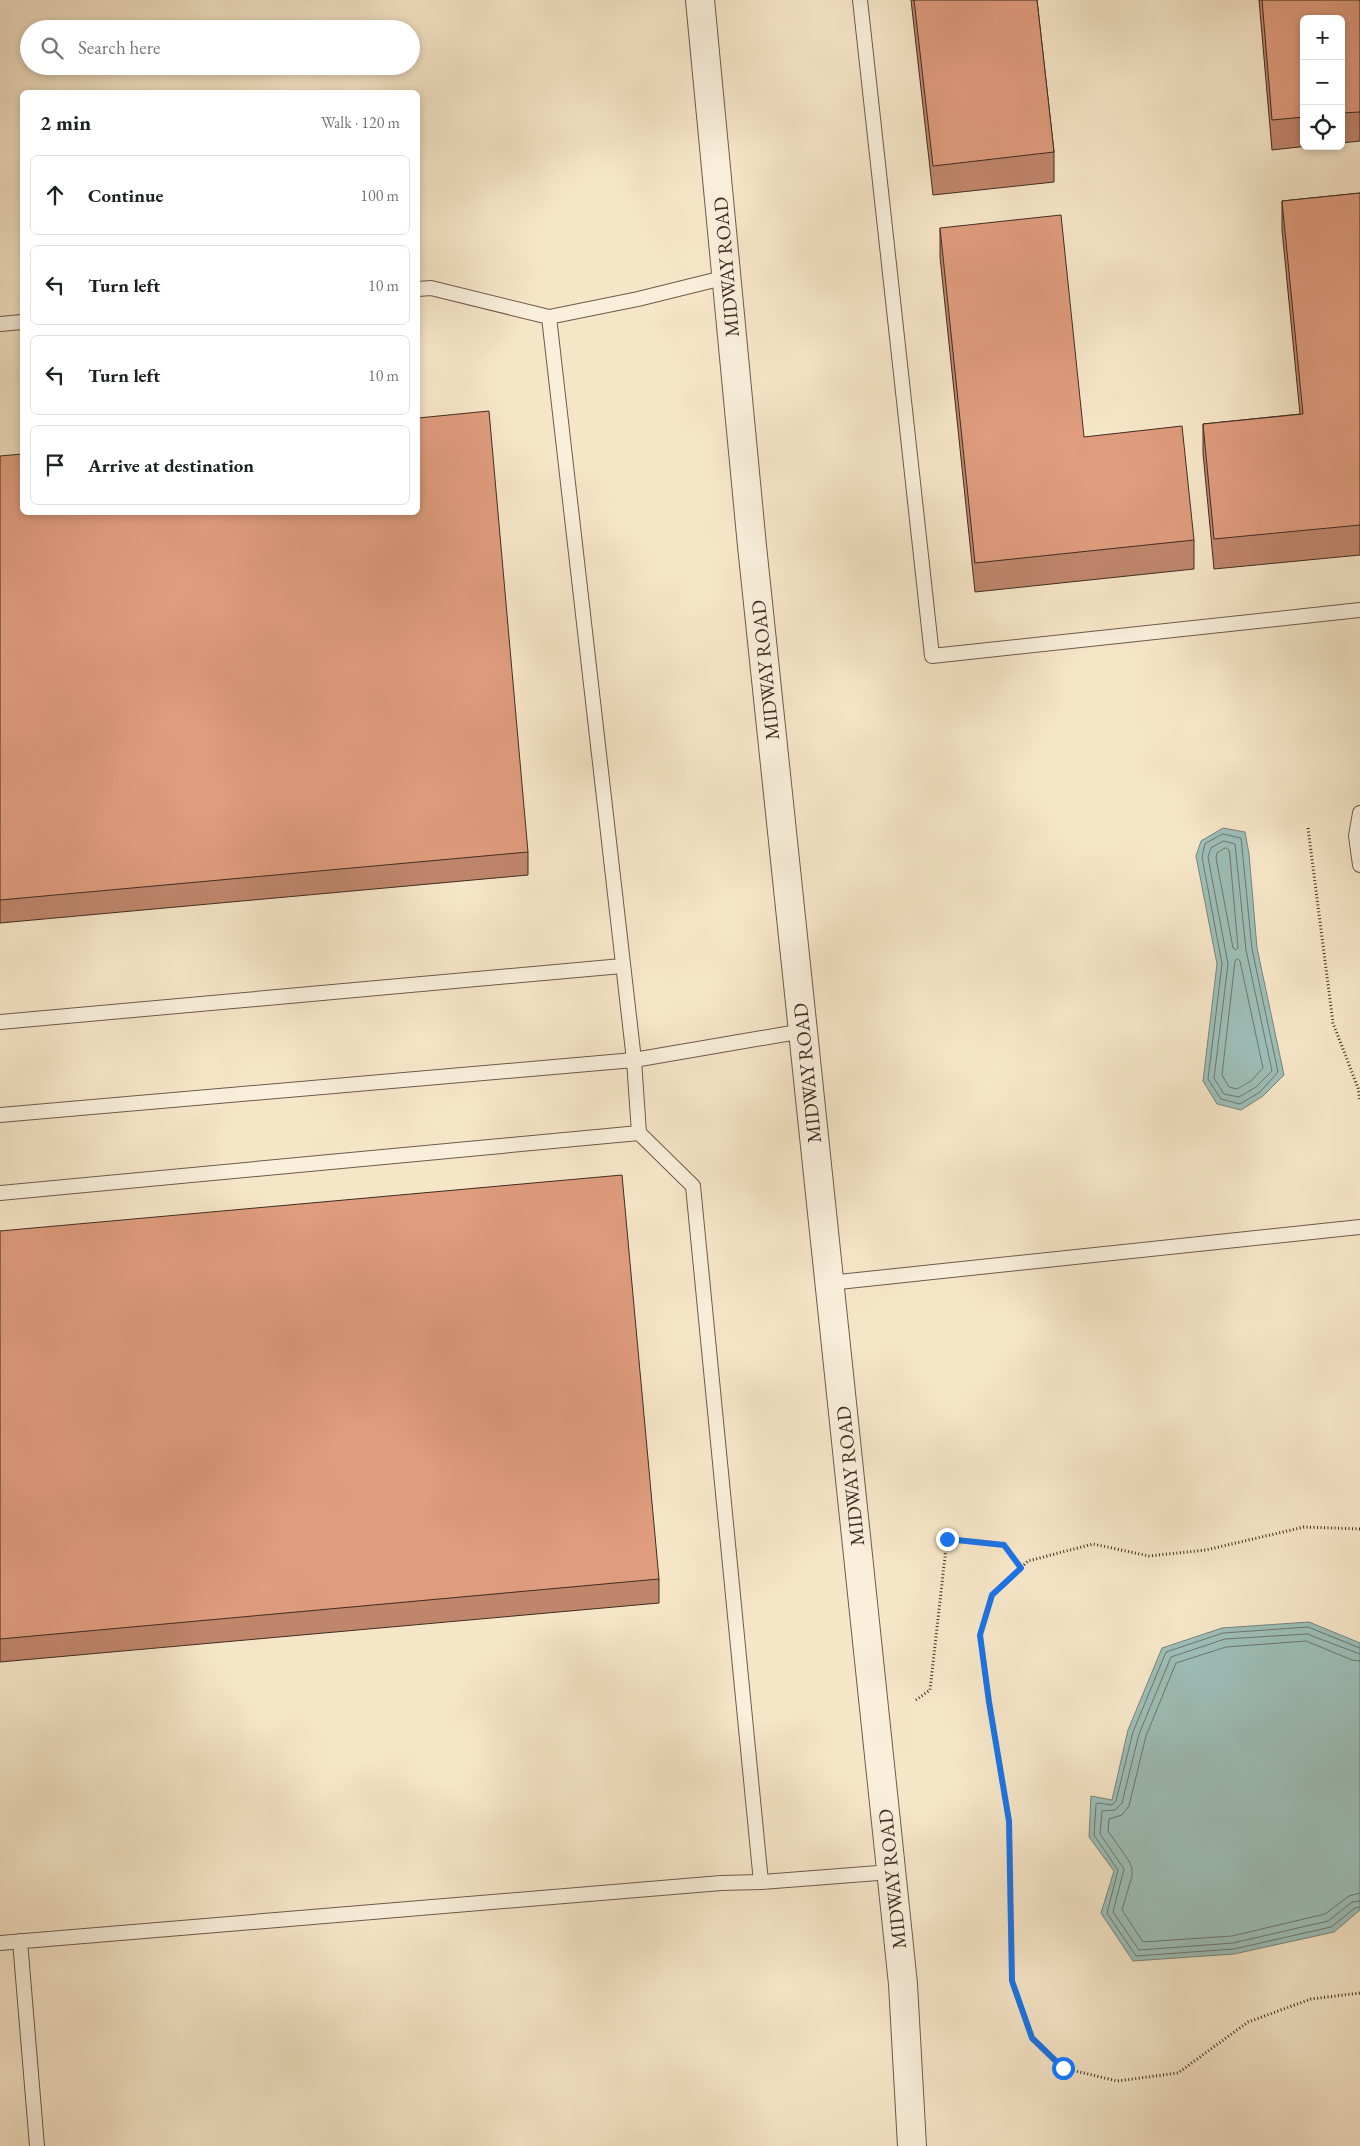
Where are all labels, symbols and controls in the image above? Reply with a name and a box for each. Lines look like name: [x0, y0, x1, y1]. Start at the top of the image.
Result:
map controls: [1300, 15, 1345, 150]
button: +: [1300, 15, 1345, 60]
search box: [20, 20, 420, 75]
icon: search: [38, 34, 66, 62]
text: Search here: [78, 35, 160, 60]
button: −: [1300, 60, 1345, 105]
button: locate: [1300, 105, 1345, 150]
text: 2 min: [40, 109, 91, 136]
text: Walk · 120 m: [321, 112, 400, 133]
icon: ahead: [41, 181, 69, 209]
text: Continue: [88, 183, 163, 208]
text: 100 m: [360, 185, 399, 206]
street label: MIDWAY ROAD: [707, 196, 745, 338]
icon: left: [41, 271, 69, 299]
text: Turn left: [88, 273, 160, 298]
text: 10 m: [368, 275, 399, 296]
icon: left: [41, 361, 69, 389]
text: Turn left: [88, 363, 160, 388]
text: 10 m: [368, 365, 399, 386]
icon: arrive: [41, 451, 69, 479]
text: Arrive at destination: [88, 453, 254, 478]
street label: MIDWAY ROAD: [745, 599, 785, 741]
street label: MIDWAY ROAD: [787, 1002, 827, 1144]
street label: MIDWAY ROAD: [830, 1405, 870, 1547]
route end: [936, 1528, 959, 1551]
street label: MIDWAY ROAD: [872, 1808, 912, 1950]
route start: [1052, 2057, 1075, 2080]

